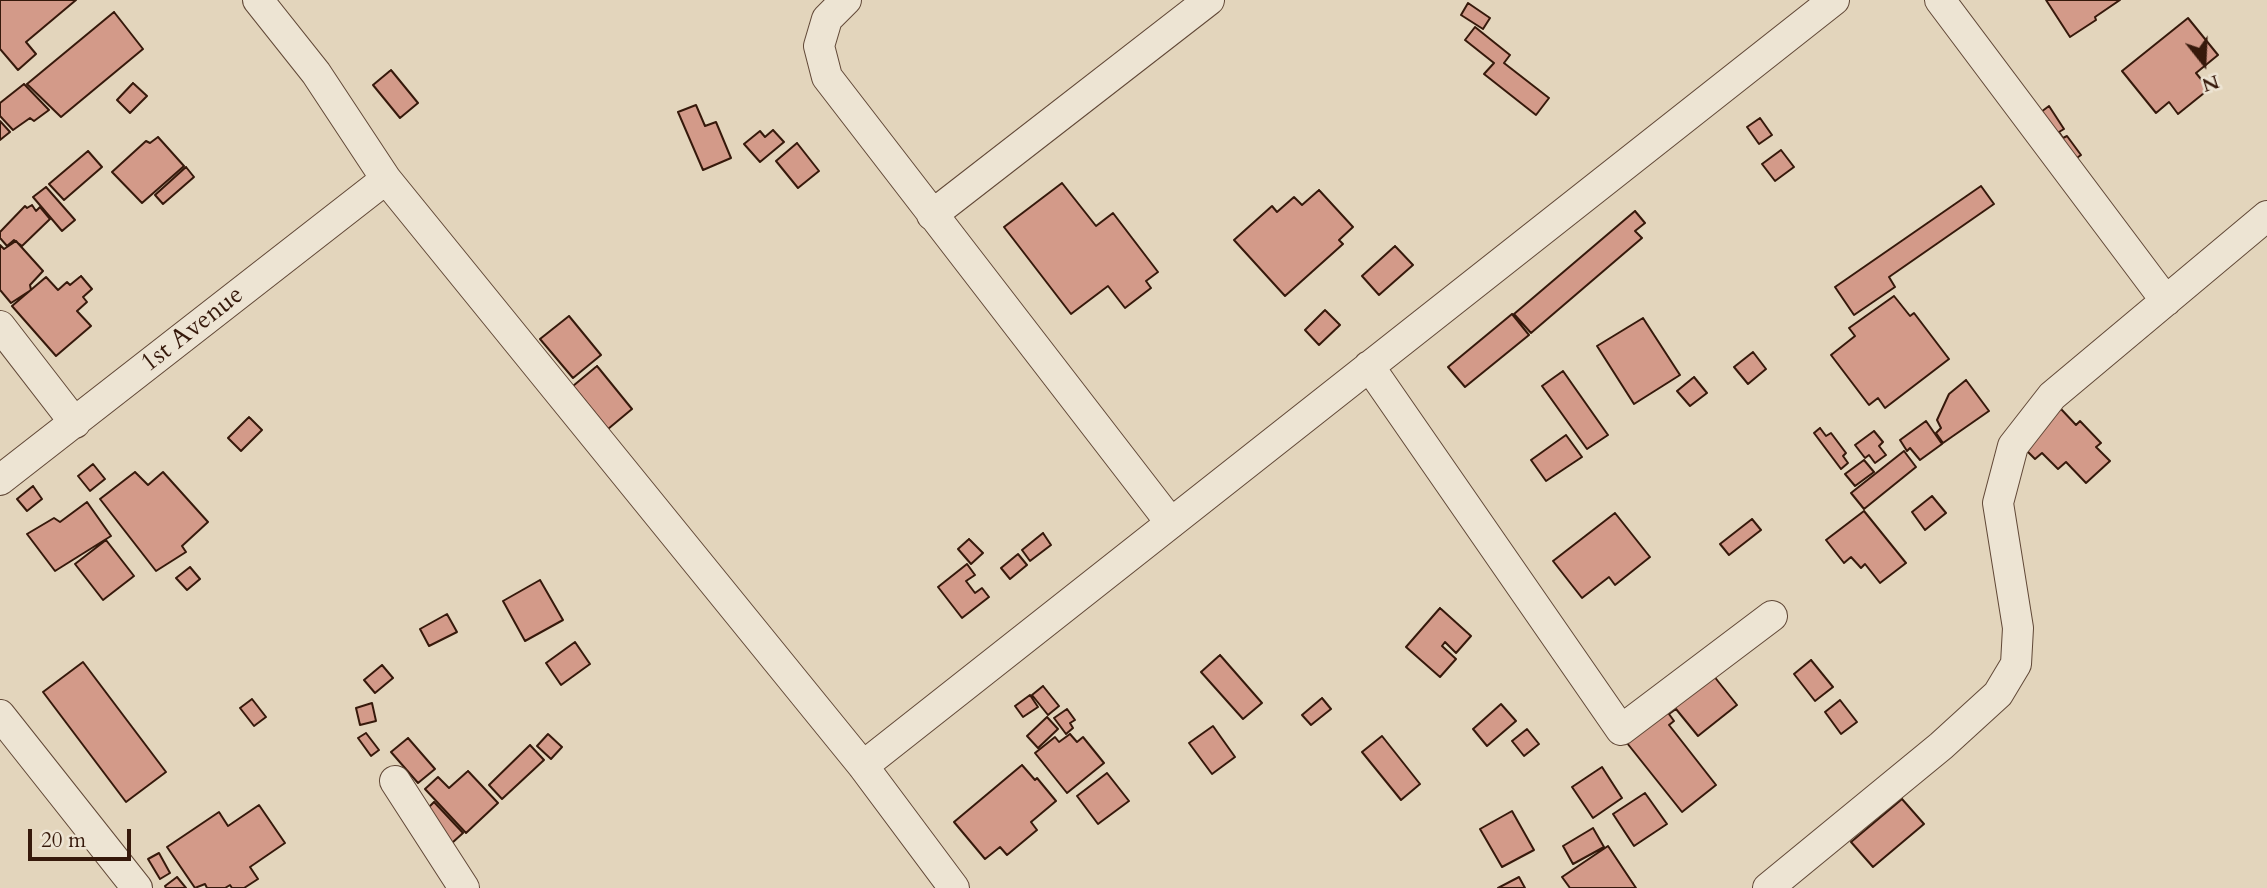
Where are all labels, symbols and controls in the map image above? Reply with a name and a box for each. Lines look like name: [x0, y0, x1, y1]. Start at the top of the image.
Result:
north arrow: [2169, 28, 2239, 98]
text: N: [2199, 68, 2222, 98]
street label: 1st Avenue: [136, 280, 250, 380]
scale bar: [32, 814, 135, 858]
text: 20 m: [41, 826, 86, 855]

